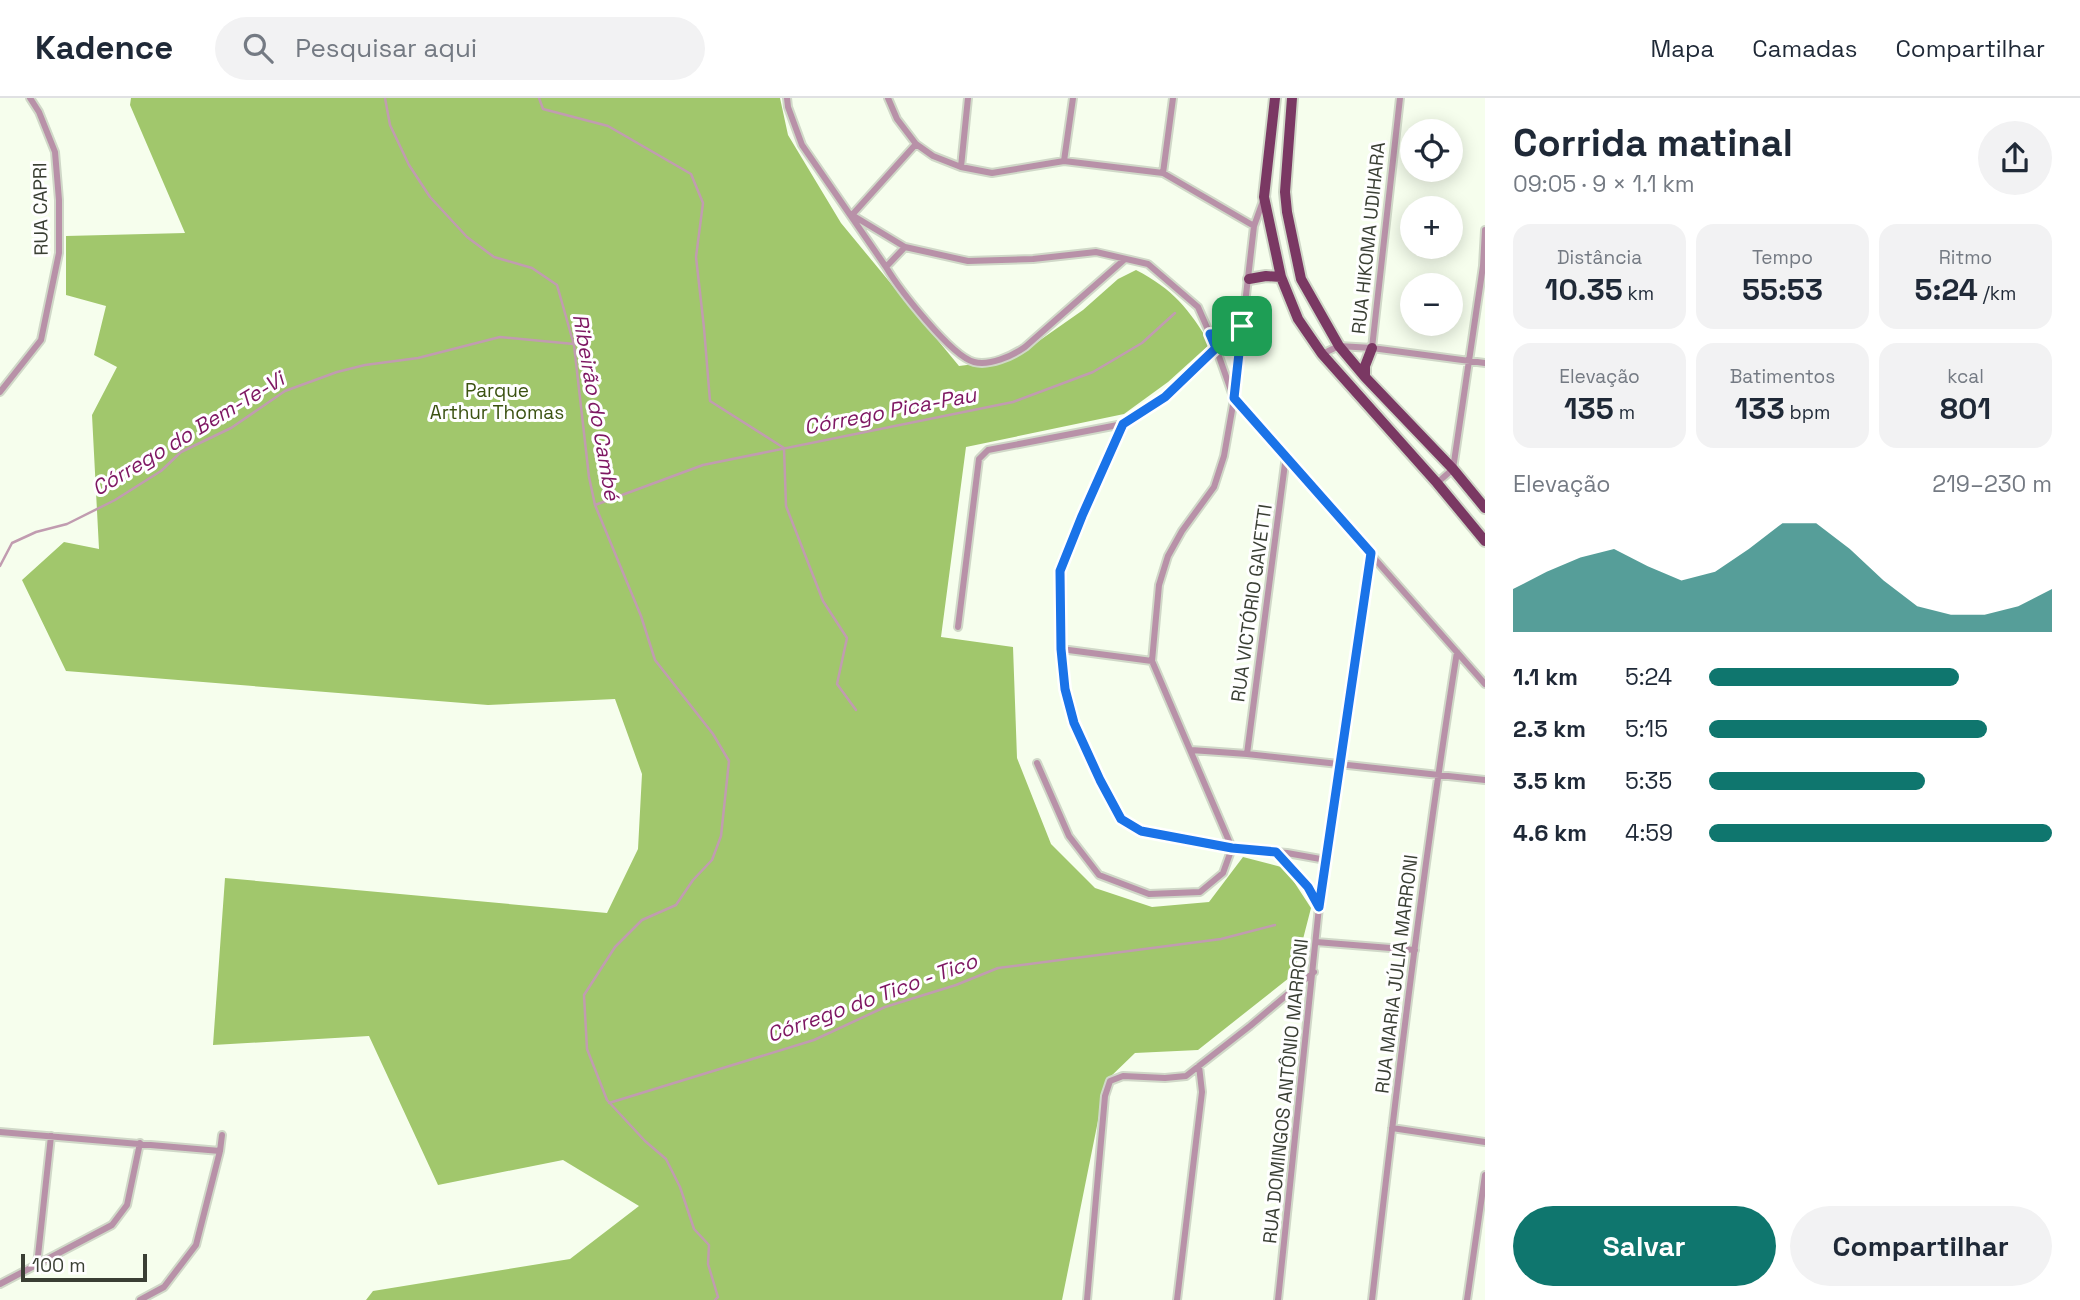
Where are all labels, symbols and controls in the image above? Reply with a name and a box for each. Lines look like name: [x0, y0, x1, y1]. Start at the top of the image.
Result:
search box: [215, 17, 705, 80]
text: Kadence: [35, 27, 173, 69]
icon: search: [239, 29, 277, 67]
text: Pesquisar aqui: [295, 31, 477, 65]
text: Mapa: [1650, 33, 1714, 64]
text: Camadas: [1752, 33, 1857, 64]
text: Compartilhar: [1895, 33, 2045, 64]
map controls: [1400, 119, 1463, 336]
button: locate: [1400, 119, 1463, 182]
text: Corrida matinal: [1513, 119, 1793, 167]
button: share: [1978, 121, 2052, 195]
street label: RUA HIKOMA UDIHARA: [1346, 141, 1391, 335]
street label: RUA CAPRI: [27, 162, 54, 256]
text: 09:05 · 9 × 1.1 km: [1513, 169, 1695, 199]
button: +: [1400, 196, 1463, 259]
text: Distância: [1557, 245, 1642, 270]
text: Tempo: [1752, 245, 1813, 270]
text: Ritmo: [1939, 245, 1992, 270]
text: 10.35: [1545, 270, 1623, 309]
text: 55:53: [1742, 270, 1823, 309]
text: 5:24: [1915, 270, 1978, 309]
button: −: [1400, 273, 1463, 336]
text: km: [1623, 281, 1654, 306]
text: /km: [1978, 281, 2016, 306]
pin: [1212, 296, 1272, 356]
icon: arrive: [1223, 307, 1261, 345]
water label: Ribeirão do Cambé: [567, 312, 626, 504]
water label: Córrego do Bem-Te-Vi: [87, 364, 291, 502]
text: Elevação: [1559, 364, 1640, 389]
text: Batimentos: [1730, 364, 1835, 389]
text: kcal: [1947, 364, 1984, 389]
park label: Parque Arthur Thomas: [430, 378, 564, 425]
water label: Córrego Pica-Pau: [801, 380, 980, 440]
text: 135: [1564, 389, 1614, 428]
text: 133: [1735, 389, 1785, 428]
text: 801: [1940, 389, 1991, 428]
text: m: [1614, 400, 1635, 425]
text: bpm: [1785, 400, 1830, 425]
text: Elevação: [1513, 469, 1611, 499]
text: 219–230 m: [1932, 469, 2052, 499]
street label: RUA VICTÓRIO GAVETTI: [1225, 503, 1278, 704]
text: 1.1 km: [1513, 662, 1578, 692]
text: 5:24: [1625, 662, 1672, 692]
text: 2.3 km: [1513, 714, 1586, 744]
text: 5:15: [1625, 714, 1668, 744]
text: 3.5 km: [1513, 766, 1586, 796]
text: 5:35: [1625, 766, 1672, 796]
text: 4.6 km: [1513, 818, 1587, 848]
text: 4:59: [1625, 818, 1673, 848]
street label: RUA MARIA JÚLIA MARRONI: [1369, 853, 1424, 1095]
street label: RUA DOMINGOS ANTÔNIO MARRONI: [1257, 937, 1314, 1245]
water label: Córrego do Tico - Tico: [763, 947, 982, 1048]
button: Salvar: [1513, 1206, 1776, 1286]
button: Compartilhar: [1790, 1206, 2052, 1286]
scale bar: [21, 1251, 147, 1283]
text: 100 m: [32, 1253, 86, 1278]

